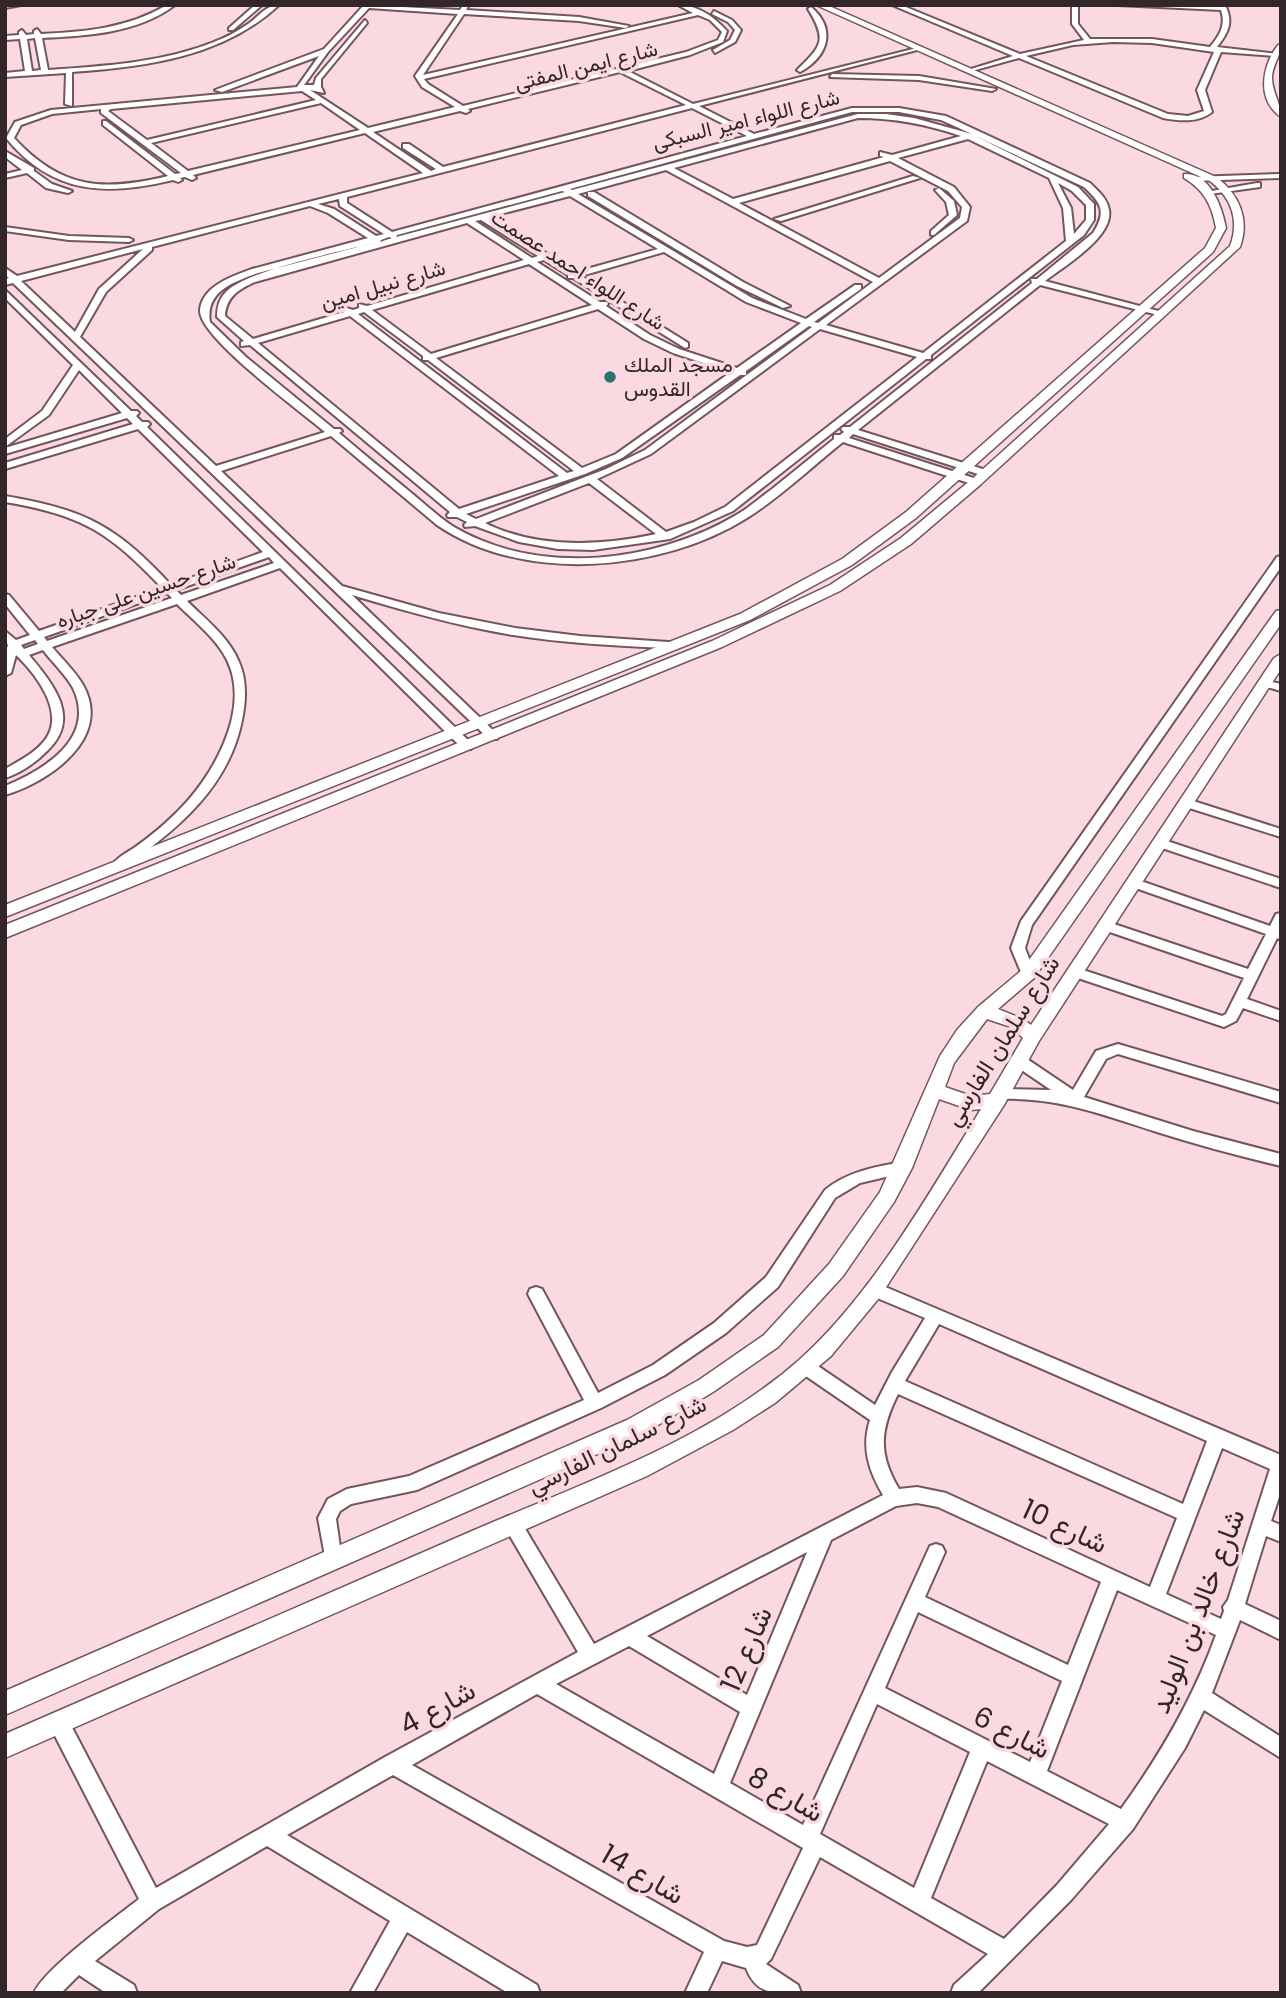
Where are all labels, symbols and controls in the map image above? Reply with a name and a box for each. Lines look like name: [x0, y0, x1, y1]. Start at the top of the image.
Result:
street label: شارع ايمن المفتى: [511, 34, 661, 97]
street label: شارع اللواء امير السبكى: [649, 82, 843, 157]
street label: شارع اللواء احمد عصمت: [486, 202, 671, 337]
street label: شارع نبيل امين: [317, 253, 449, 316]
place label: مسجد الملك القدوس: [624, 350, 733, 403]
marker: مسجد الملك القدوس: [602, 369, 618, 385]
street label: شارع حسين على جباره: [52, 546, 239, 635]
street label: شارع سلمان الفارسي: [936, 949, 1070, 1134]
street label: شارع سلمان الفارسي: [522, 1387, 713, 1505]
street label: شارع 10: [1016, 1490, 1114, 1563]
street label: شارع خالد بن الوليد: [1140, 1503, 1254, 1719]
street label: شارع 12: [711, 1601, 782, 1698]
street label: شارع 4: [392, 1671, 482, 1744]
street label: شارع 6: [967, 1697, 1057, 1768]
street label: شارع 8: [741, 1757, 831, 1832]
street label: شارع 14: [594, 1835, 692, 1914]

